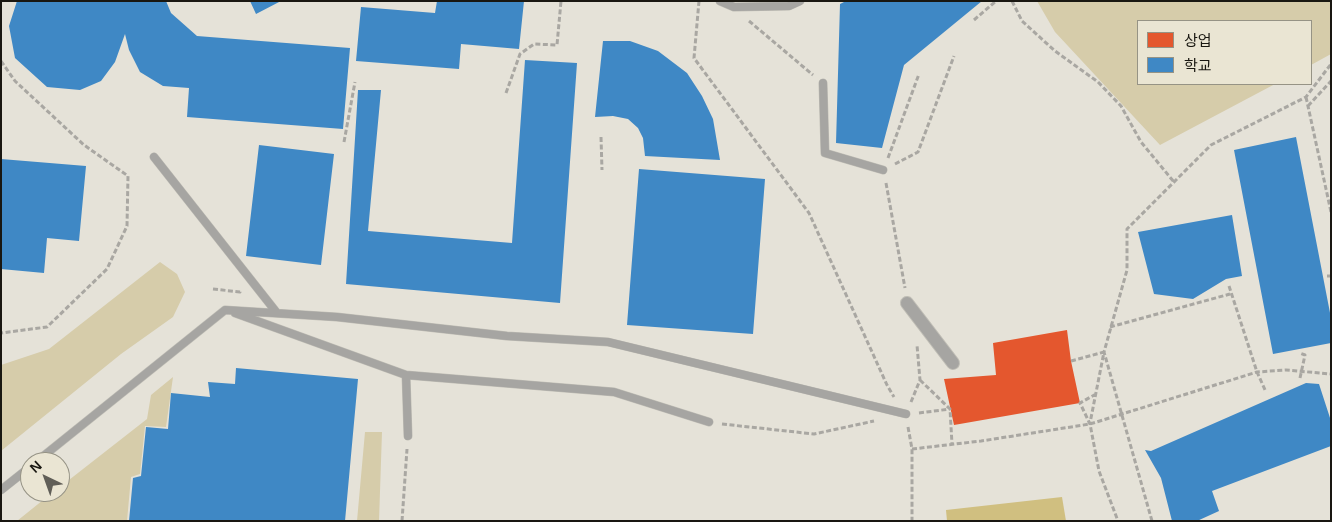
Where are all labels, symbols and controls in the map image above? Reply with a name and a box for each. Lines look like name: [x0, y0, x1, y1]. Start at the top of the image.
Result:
legend: [1137, 20, 1312, 85]
text: 상업: [1184, 32, 1212, 49]
text: 학교: [1184, 57, 1212, 74]
north arrow: [20, 452, 70, 502]
text: N: [27, 457, 45, 476]

